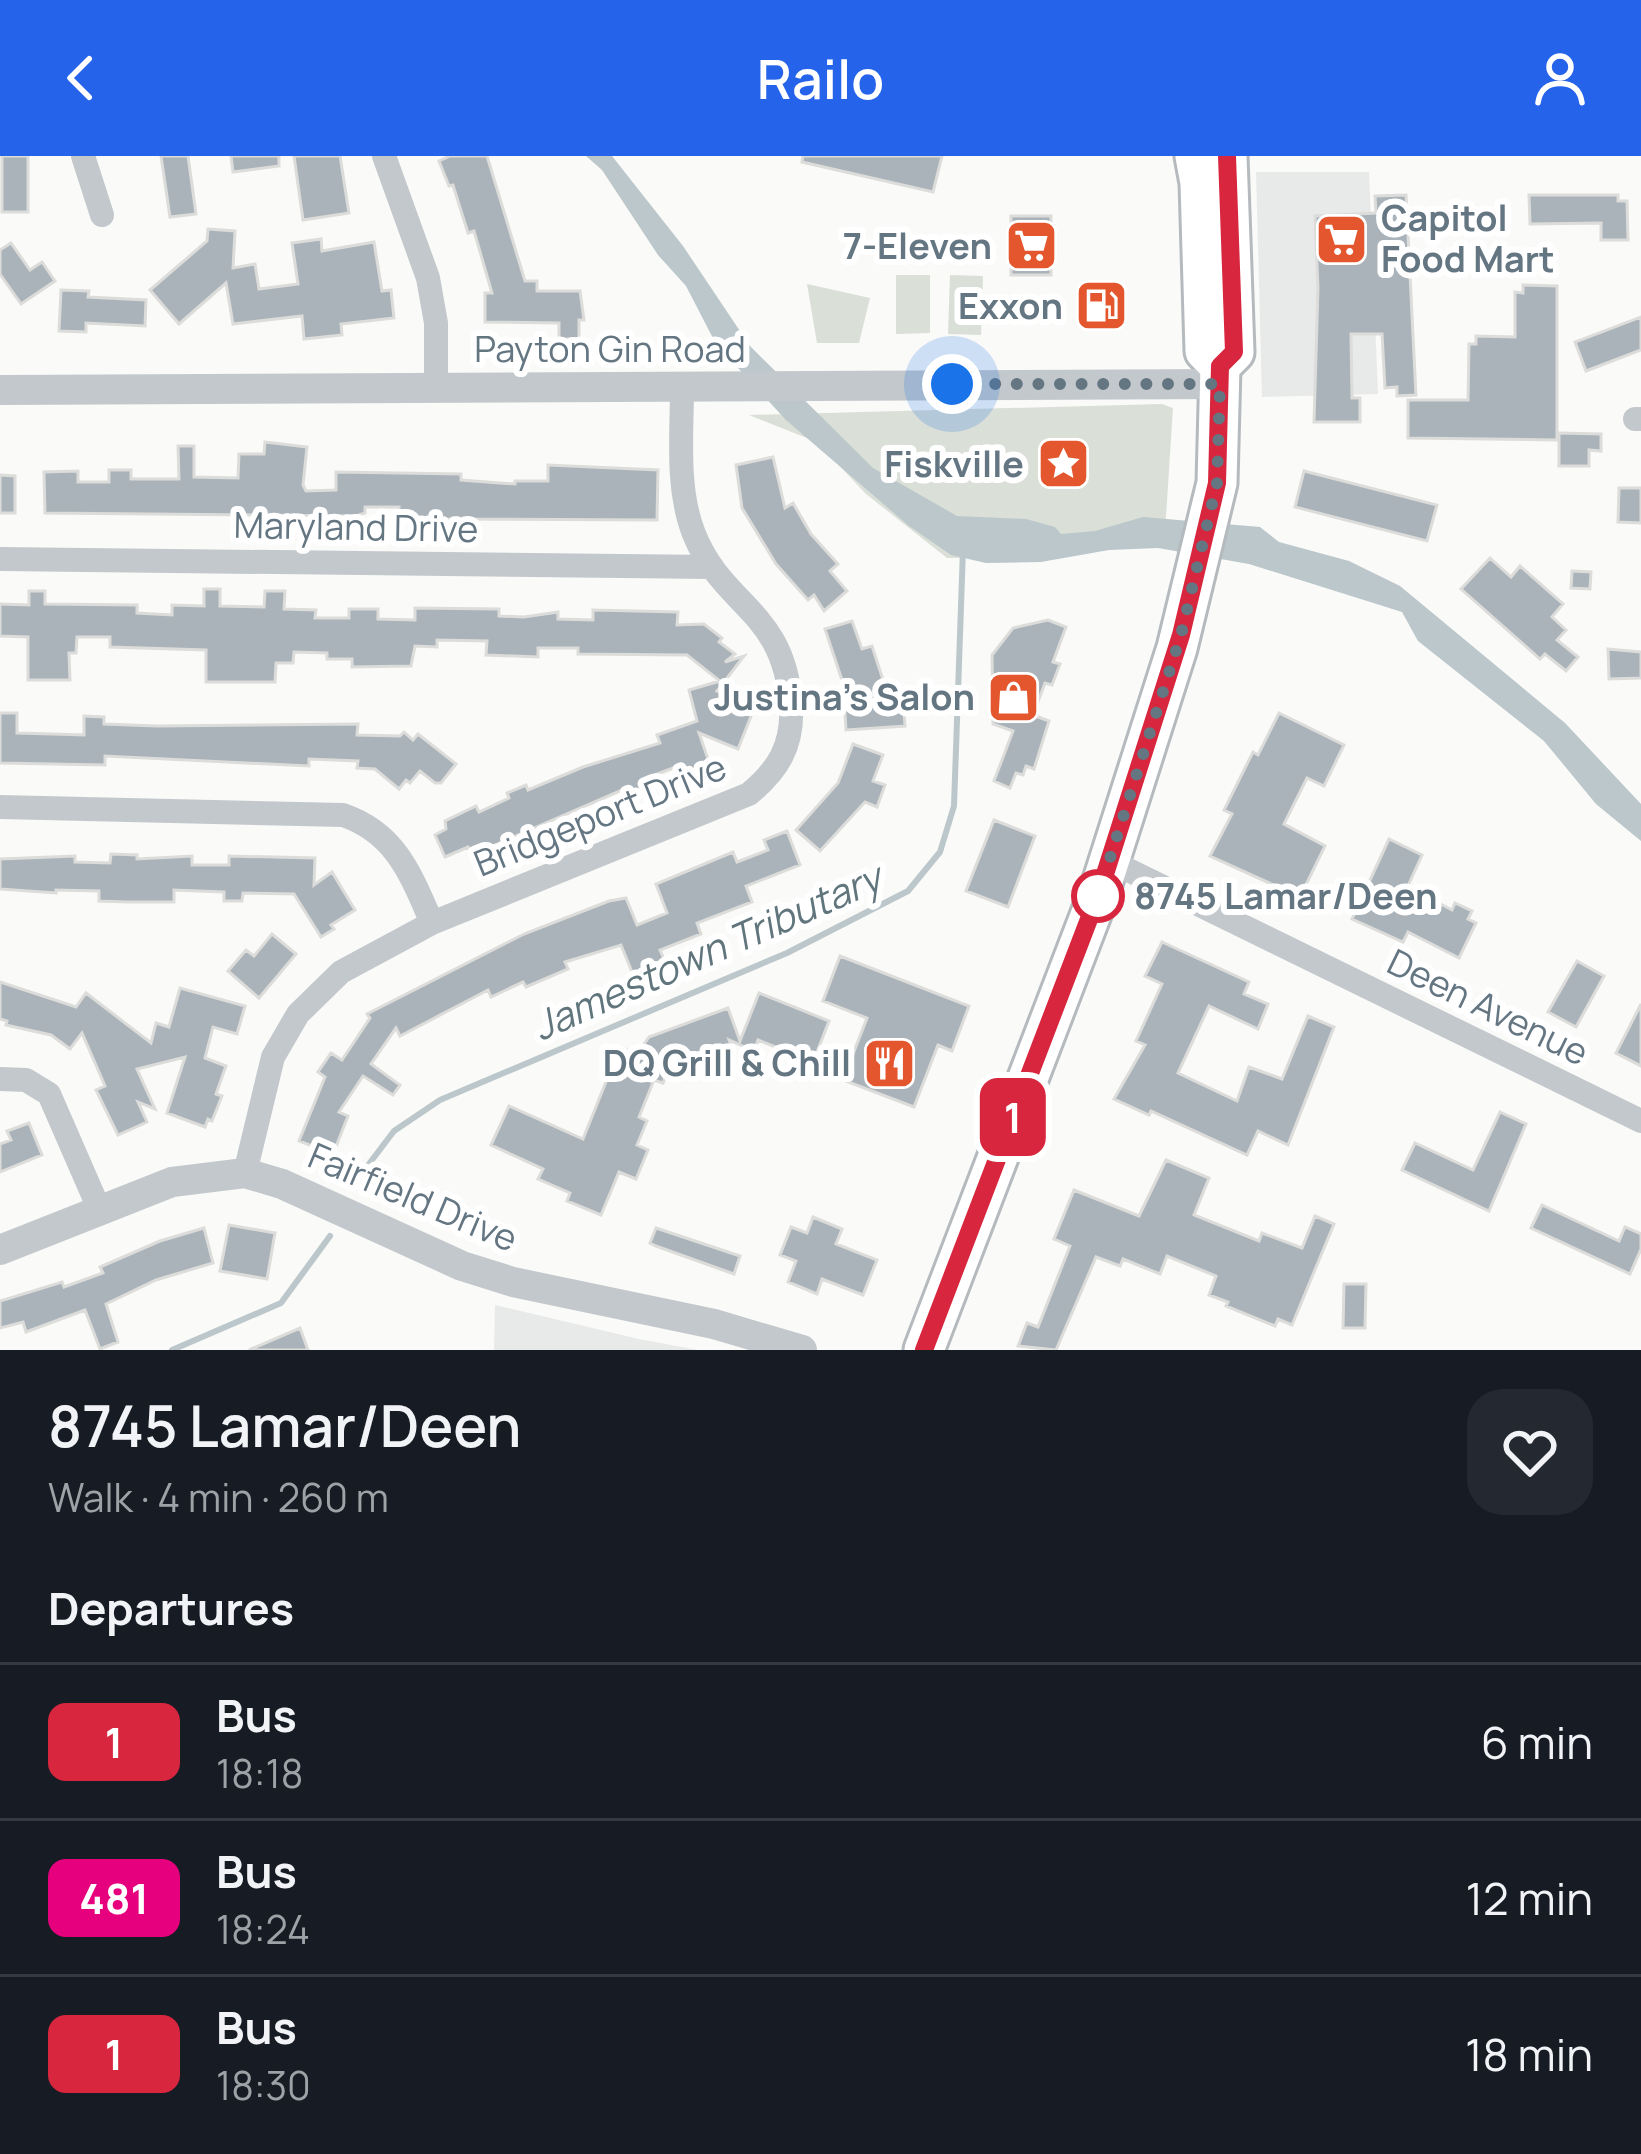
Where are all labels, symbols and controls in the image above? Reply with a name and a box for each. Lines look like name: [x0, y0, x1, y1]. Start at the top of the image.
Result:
text: Railo: [757, 41, 884, 115]
icon: back: [48, 45, 114, 111]
icon: person: [1527, 45, 1593, 111]
place label: Capitol Food Mart: [1381, 193, 1555, 283]
supermarket icon: Capitol Food Mart: [1314, 211, 1370, 267]
supermarket icon: 7-Eleven: [1003, 218, 1059, 274]
place label: 7-Eleven: [843, 221, 992, 270]
fuel station icon: Exxon: [1074, 278, 1130, 334]
place label: Exxon: [958, 281, 1063, 330]
street label: Payton Gin Road: [474, 324, 746, 373]
your location: [922, 354, 982, 414]
place icon: Fiskville: [1035, 436, 1091, 492]
place label: Fiskville: [884, 439, 1024, 488]
street label: Maryland Drive: [233, 500, 479, 553]
shop icon: Justina's Salon: [986, 669, 1042, 725]
place label: Justina's Salon: [714, 672, 975, 721]
street label: Bridgeport Drive: [466, 742, 733, 887]
water label: Jamestown Tributary: [524, 848, 894, 1052]
marker: 8745 Lamar/Deen: [1073, 871, 1123, 921]
place label: 8745 Lamar/Deen: [1134, 871, 1438, 920]
street label: Deen Avenue: [1380, 937, 1597, 1076]
restaurant icon: DQ Grill & Chill: [862, 1035, 918, 1091]
place label: DQ Grill & Chill: [603, 1038, 851, 1087]
line badge: 1: [974, 1078, 1052, 1156]
text: 1: [1004, 1088, 1022, 1146]
street label: Fairfield Drive: [301, 1130, 525, 1263]
text: 8745 Lamar/Deen: [48, 1386, 521, 1464]
button: heart: [1467, 1389, 1593, 1515]
text: Walk · 4 min · 260 m: [48, 1470, 389, 1524]
text: Departures: [48, 1577, 294, 1639]
text: Bus: [216, 1684, 297, 1746]
text: 6 min: [1481, 1711, 1593, 1773]
text: 1: [105, 1713, 123, 1771]
text: 18:18: [216, 1746, 303, 1800]
text: Bus: [216, 1840, 297, 1902]
text: 12 min: [1465, 1867, 1593, 1929]
text: 481: [79, 1869, 149, 1927]
text: 18:24: [216, 1902, 310, 1956]
text: Bus: [216, 1996, 297, 2058]
text: 18 min: [1465, 2023, 1593, 2085]
text: 1: [105, 2025, 123, 2083]
text: 18:30: [216, 2058, 311, 2112]

